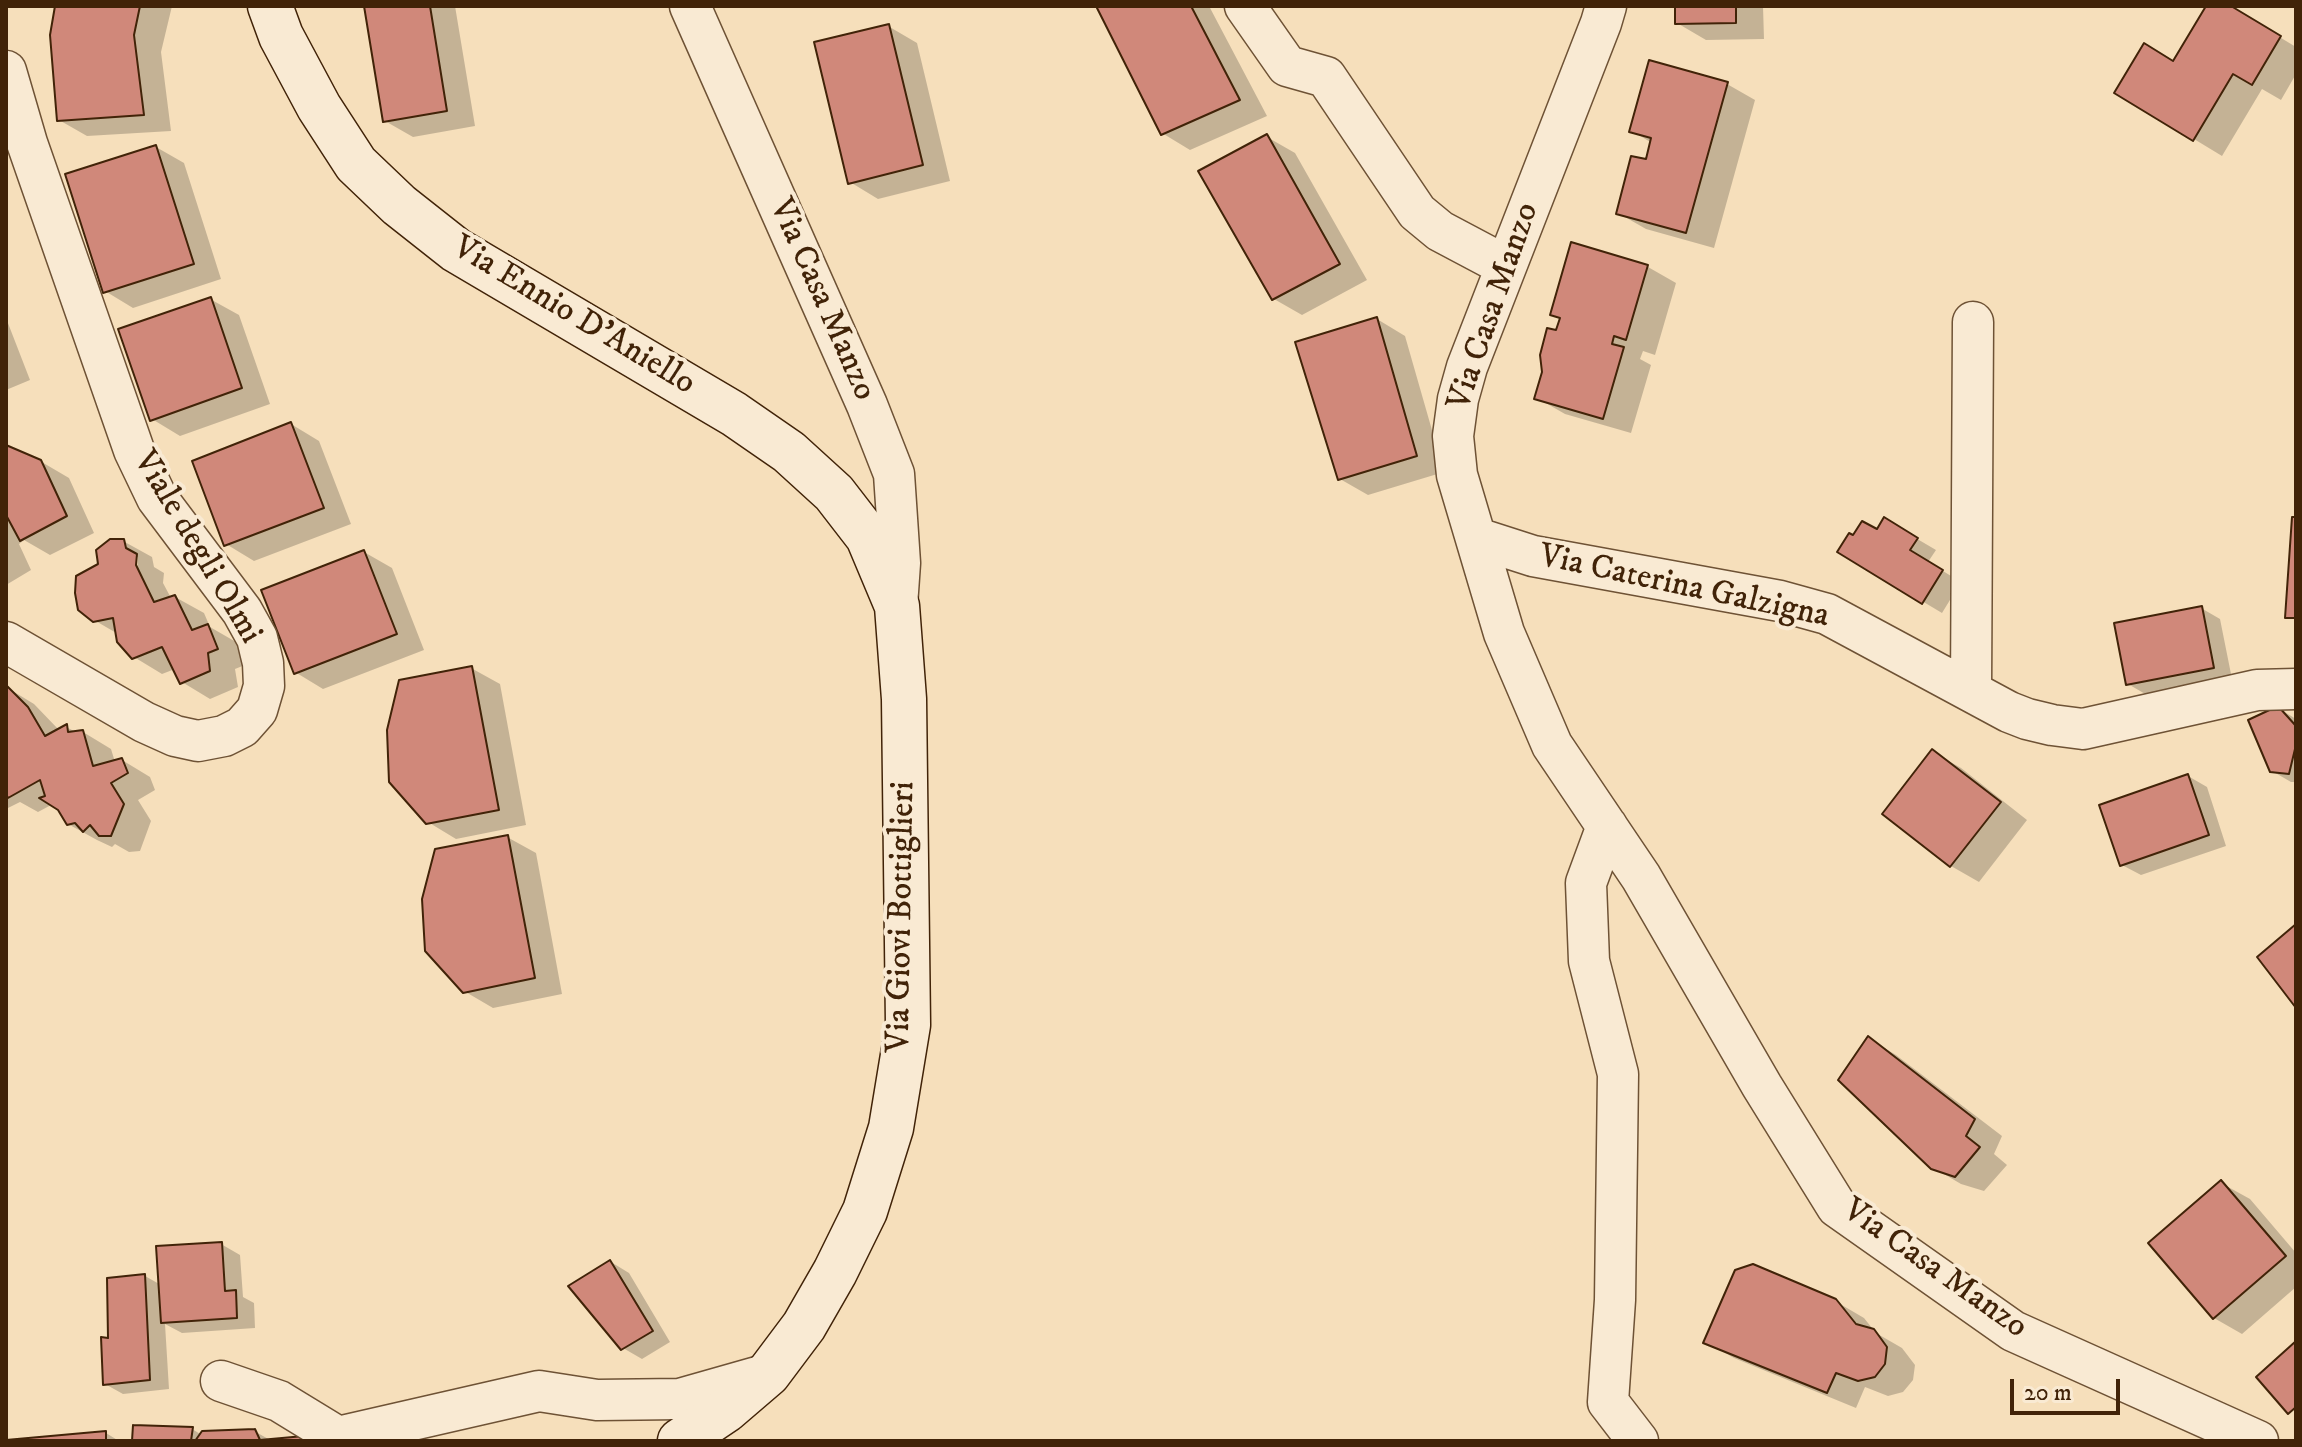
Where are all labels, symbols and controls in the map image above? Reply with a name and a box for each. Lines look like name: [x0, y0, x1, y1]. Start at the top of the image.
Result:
street label: Via Casa Manzo: [758, 193, 884, 407]
street label: Via Casa Manzo: [1440, 198, 1550, 416]
street label: Via Ennio D'Aniello: [444, 228, 702, 406]
street label: Viale degli Olmi: [122, 444, 270, 652]
street label: Via Caterina Galzigna: [1535, 537, 1833, 639]
street label: Via Giovi Bottiglieri: [880, 781, 926, 1053]
street label: Via Casa Manzo: [1834, 1191, 2034, 1349]
scale bar: [2014, 1363, 2124, 1413]
text: 20 m: [2024, 1378, 2072, 1408]

